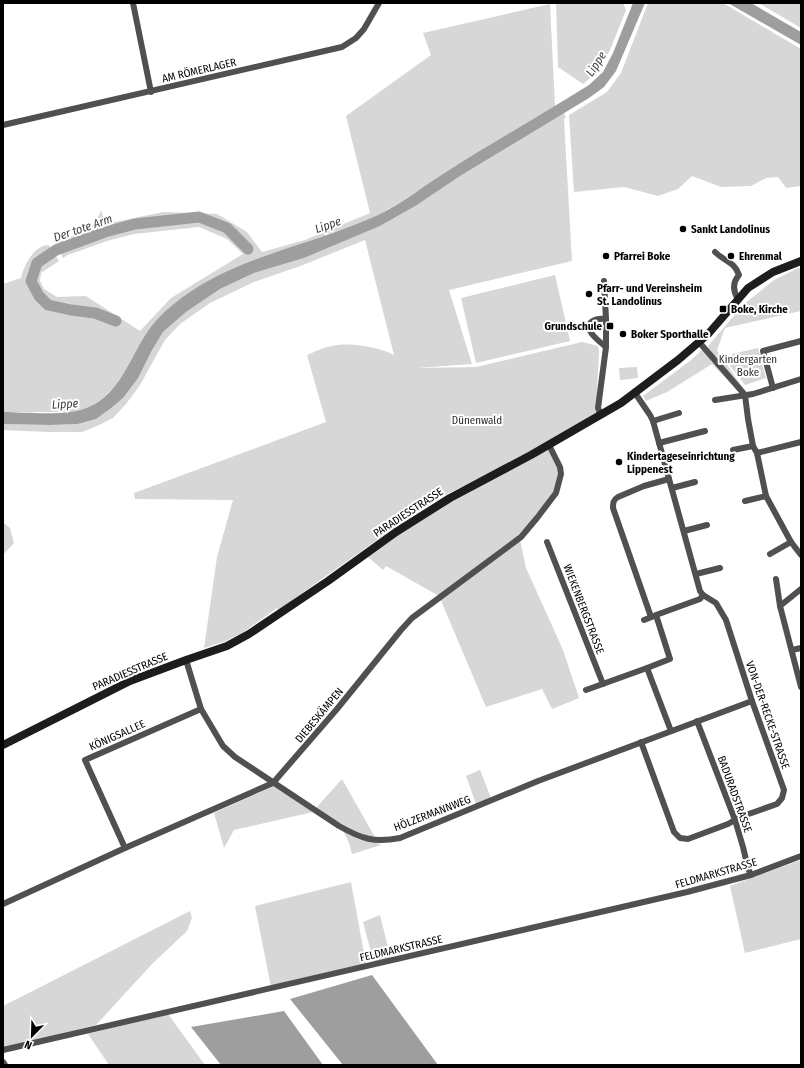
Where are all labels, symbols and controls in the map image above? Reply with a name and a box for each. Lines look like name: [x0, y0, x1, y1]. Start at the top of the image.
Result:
water label: Lippe: [583, 49, 609, 79]
street label: AM RÖMERLAGER: [161, 56, 238, 85]
water label: Der tote Arm: [52, 211, 114, 245]
water label: Lippe: [313, 214, 343, 236]
place label: Sankt Landolinus: [691, 223, 770, 236]
marker: Sankt Landolinus: [678, 224, 688, 234]
place label: Pfarrei Boke: [614, 250, 671, 263]
place label: Ehrenmal: [739, 250, 783, 263]
marker: Pfarrei Boke: [601, 251, 611, 261]
marker: Ehrenmal: [726, 251, 736, 261]
place label: Pfarr- und Vereinsheim St. Landolinus: [597, 282, 702, 308]
marker: Pfarr- und Vereinsheim St. Landolinus: [584, 289, 594, 299]
place label: Boke, Kirche: [731, 303, 788, 316]
marker: Boke, Kirche: [718, 304, 728, 314]
place label: Grundschule: [544, 320, 602, 333]
marker: Grundschule: [605, 321, 615, 331]
place label: Boker Sporthalle: [631, 328, 709, 341]
marker: Boker Sporthalle: [618, 329, 628, 339]
park label: Kindergarten Boke: [719, 353, 777, 379]
water label: Lippe: [51, 396, 79, 412]
park label: Dünenwald: [452, 414, 502, 427]
place label: Kindertageseinrichtung Lippenest: [627, 450, 735, 476]
marker: Kindertageseinrichtung Lippenest: [614, 457, 624, 467]
street label: PARADIESSTRASSE: [371, 485, 446, 540]
street label: WIEKENBERGSTRASSE: [560, 562, 607, 656]
street label: PARADIESSTRASSE: [91, 650, 170, 693]
street label: VON-DER-RECKE-STRASSE: [743, 659, 792, 771]
street label: DIEBESKÄMPEN: [293, 685, 346, 746]
street label: KÖNIGSALLEE: [87, 717, 147, 754]
street label: BADURADSTRASSE: [715, 754, 754, 834]
street label: HÖLZERMANNWEG: [392, 793, 472, 834]
street label: FELDMARKSTRASSE: [674, 856, 759, 891]
street label: FELDMARKSTRASSE: [358, 933, 444, 964]
north arrow: [12, 1016, 52, 1056]
text: N: [23, 1037, 34, 1052]

